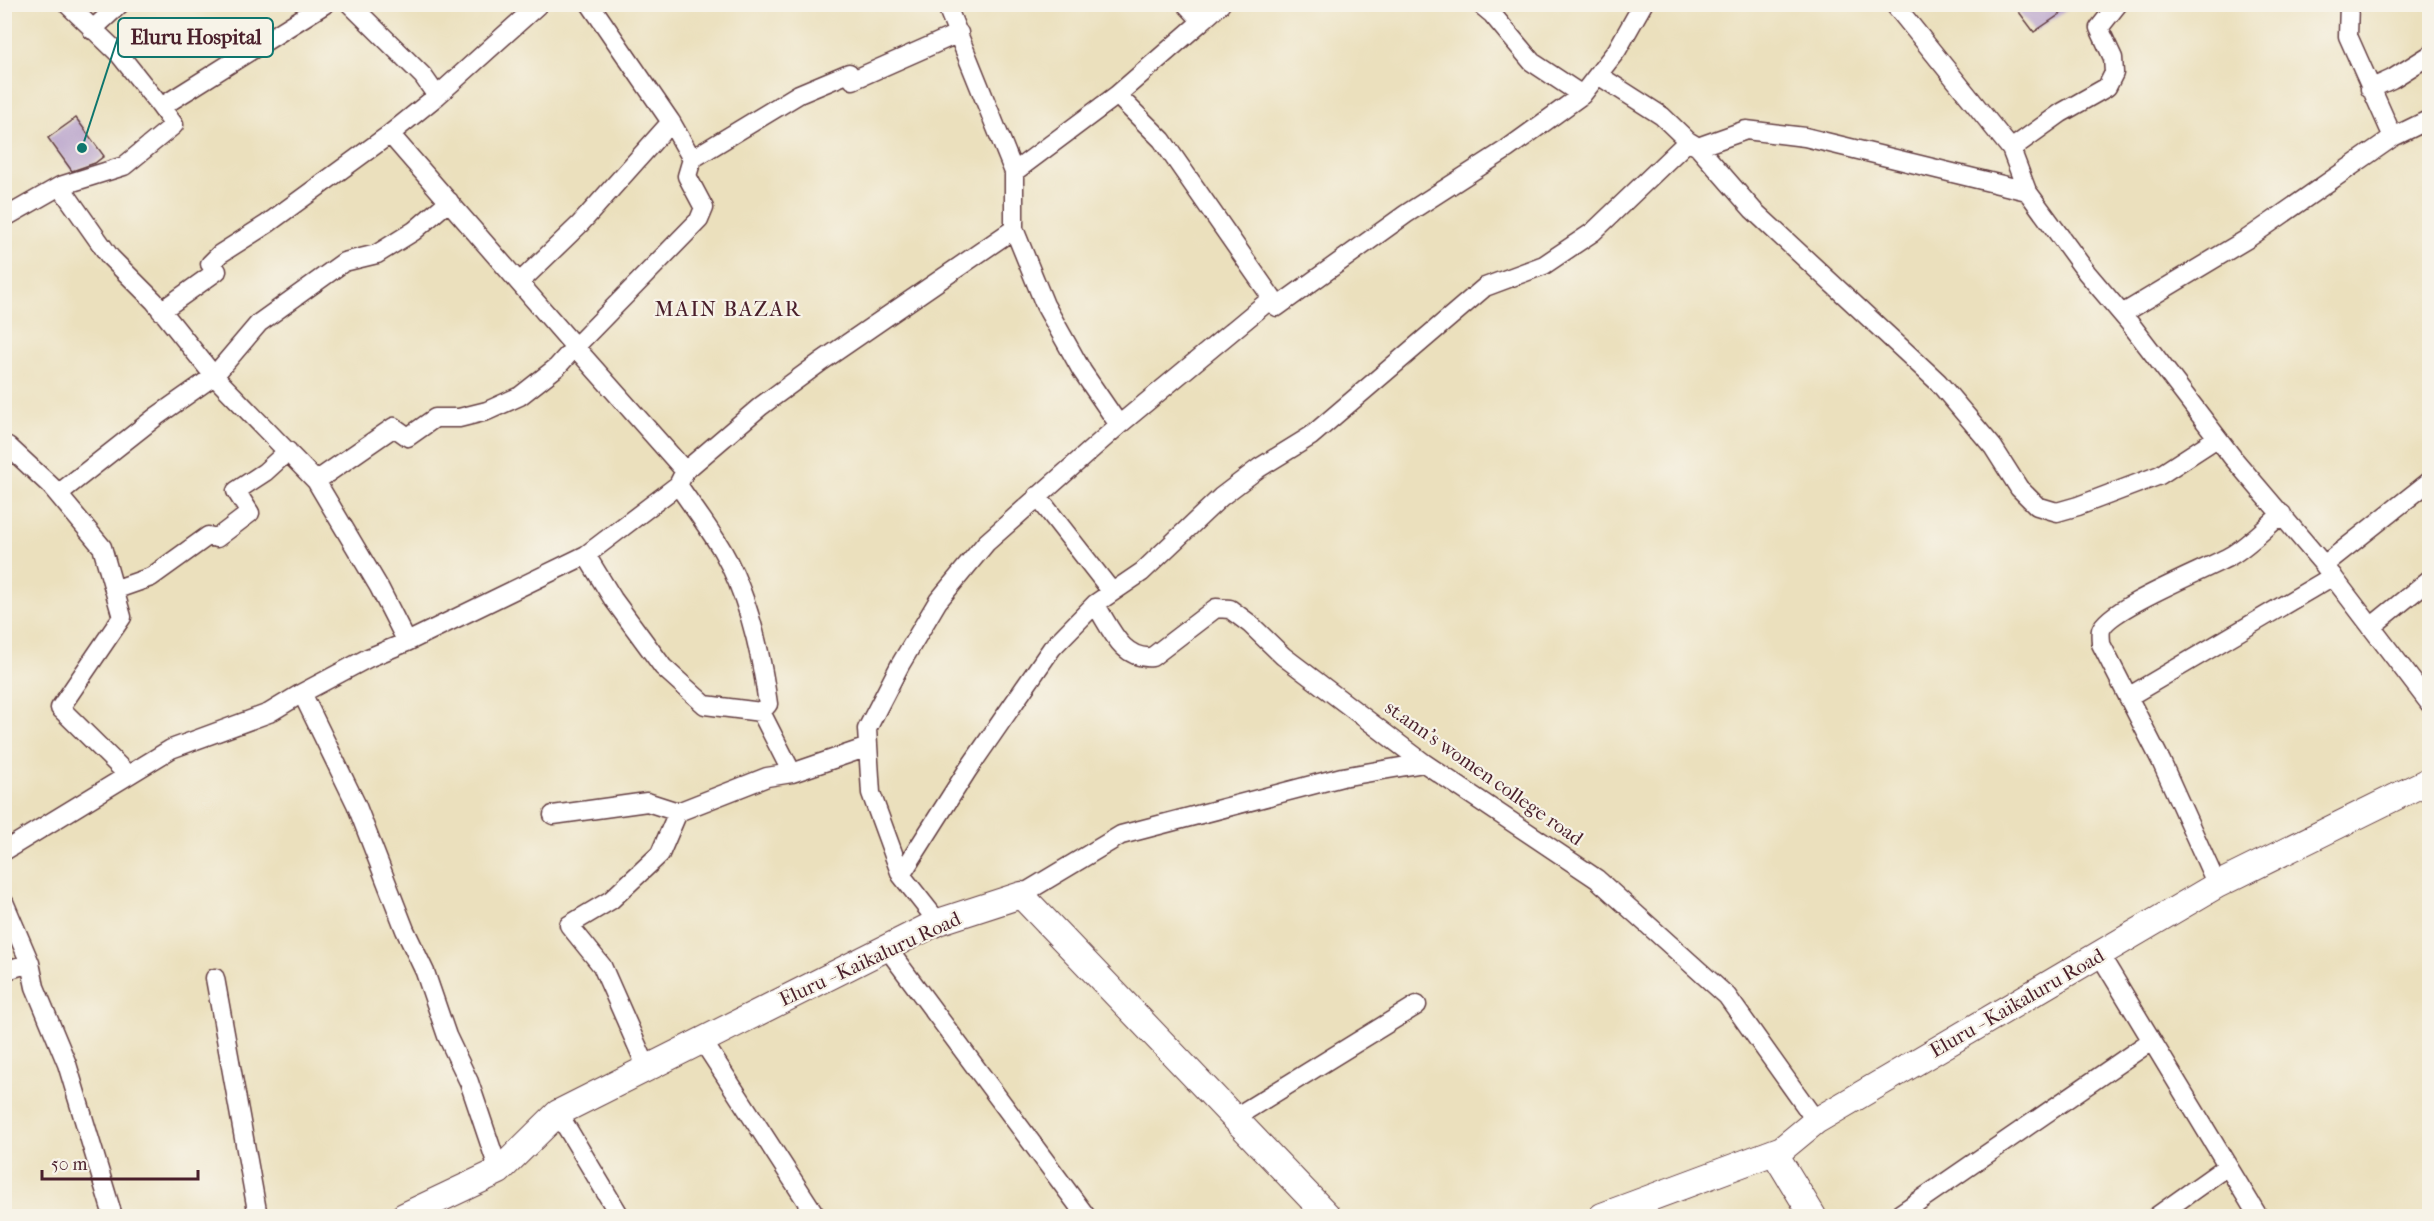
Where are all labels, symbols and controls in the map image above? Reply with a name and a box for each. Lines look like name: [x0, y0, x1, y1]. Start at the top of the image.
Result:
callout: Eluru Hospital: [118, 18, 273, 57]
text: Eluru Hospital: [131, 25, 262, 49]
district label: MAIN BAZAR: [655, 297, 801, 321]
street label: st.ann's women college road: [1381, 696, 1588, 851]
street label: Eluru - Kaikaluru Road: [776, 906, 965, 1011]
street label: Eluru - Kaikaluru Road: [1926, 943, 2109, 1062]
scale bar: [42, 1143, 198, 1181]
text: 50 m: [51, 1154, 88, 1175]

